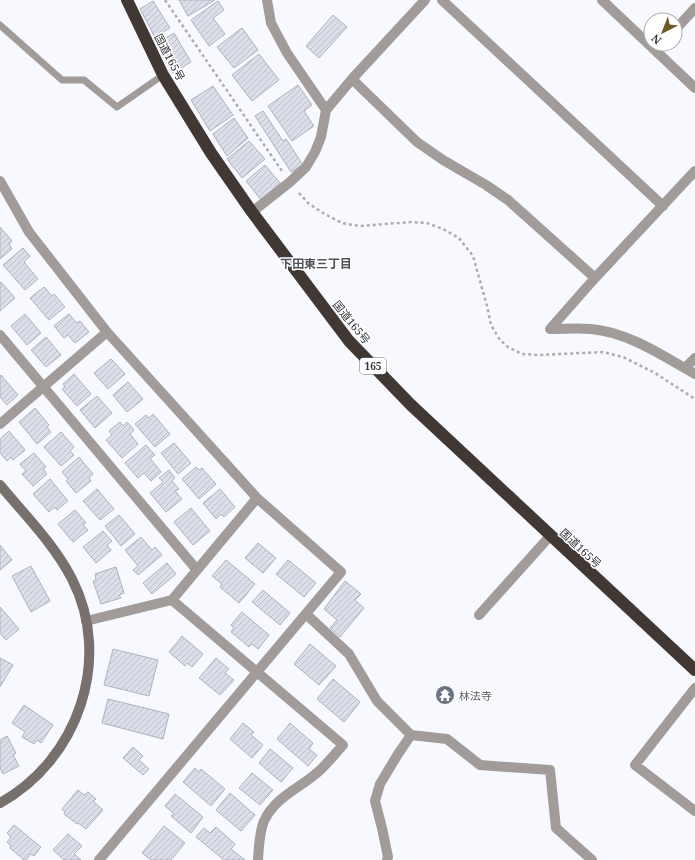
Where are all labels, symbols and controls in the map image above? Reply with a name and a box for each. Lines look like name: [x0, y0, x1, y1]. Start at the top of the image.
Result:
north arrow: [643, 12, 683, 52]
street label: 国道165号: [151, 31, 189, 83]
text: N: [647, 31, 664, 48]
district label: 下田東三丁目: [280, 255, 352, 272]
street label: 国道165号: [330, 297, 374, 347]
road number: 165: [360, 358, 386, 374]
street label: 国道165号: [557, 525, 605, 571]
temple icon: 林法寺: [434, 684, 456, 706]
place label: 林法寺: [459, 688, 492, 703]

